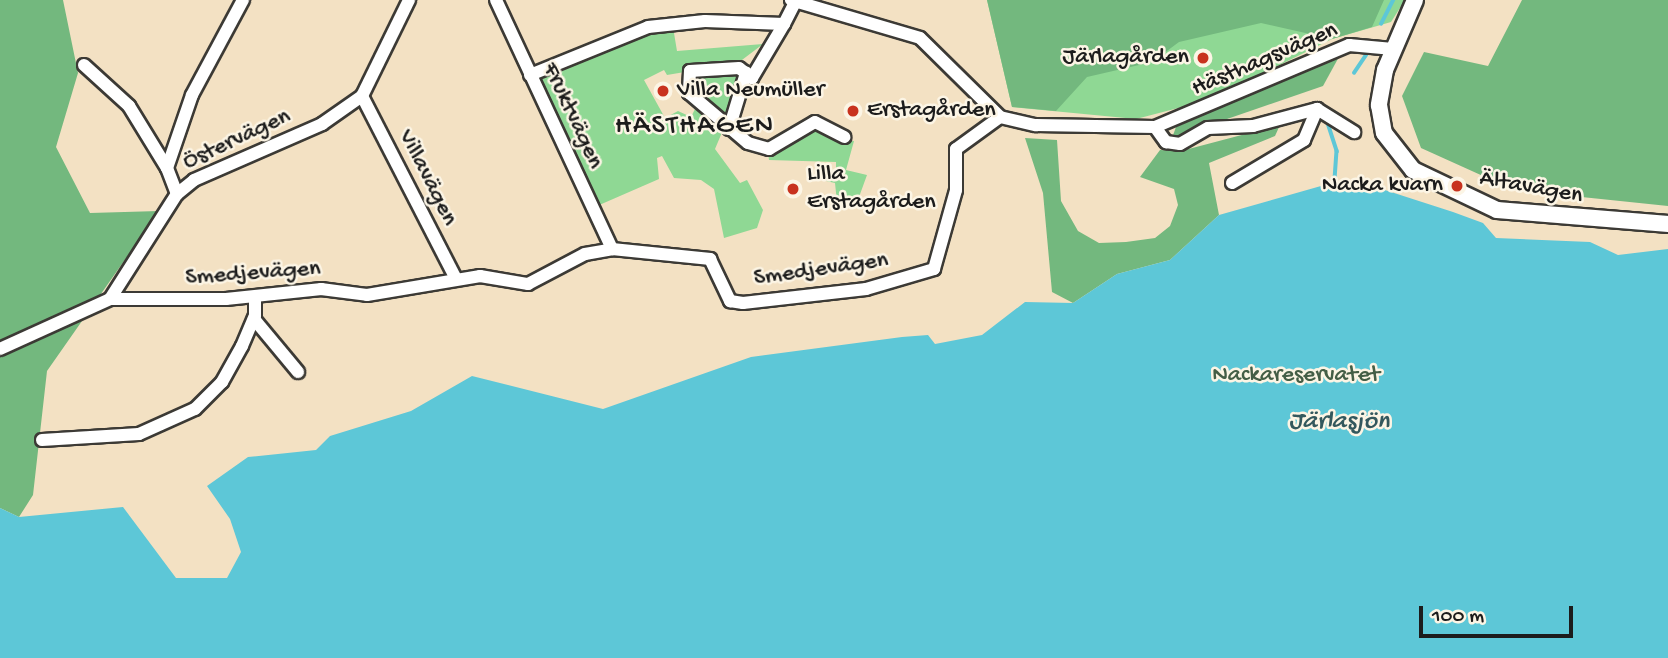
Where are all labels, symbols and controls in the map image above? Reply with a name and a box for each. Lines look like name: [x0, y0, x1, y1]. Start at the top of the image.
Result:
street label: Hästhagsvägen: [1188, 16, 1342, 104]
place label: Järlagården: [1063, 44, 1189, 72]
marker: Järlagården: [1195, 50, 1211, 66]
street label: Fruktvägen: [535, 58, 609, 174]
place label: Villa Neumüller: [677, 77, 824, 105]
marker: Villa Neumüller: [655, 83, 671, 99]
place label: Erstagården: [867, 97, 996, 125]
street label: Östervägen: [179, 103, 295, 177]
marker: Erstagården: [845, 103, 861, 119]
district label: HÄSTHAGEN: [616, 110, 774, 144]
street label: Villavägen: [391, 125, 463, 231]
place label: Lilla Erstagården: [807, 161, 936, 217]
street label: Ältavägen: [1477, 165, 1585, 211]
place label: Nacka kvarn: [1322, 172, 1443, 200]
marker: Nacka kvarn: [1449, 178, 1465, 194]
marker: Lilla Erstagården: [785, 181, 801, 197]
street label: Smedjevägen: [752, 246, 890, 294]
street label: Smedjevägen: [184, 255, 322, 293]
park label: Nackareservatet: [1212, 362, 1380, 390]
water label: Järlasjön: [1289, 407, 1389, 439]
scale bar: [1423, 592, 1577, 636]
text: 100 m: [1432, 605, 1484, 630]

